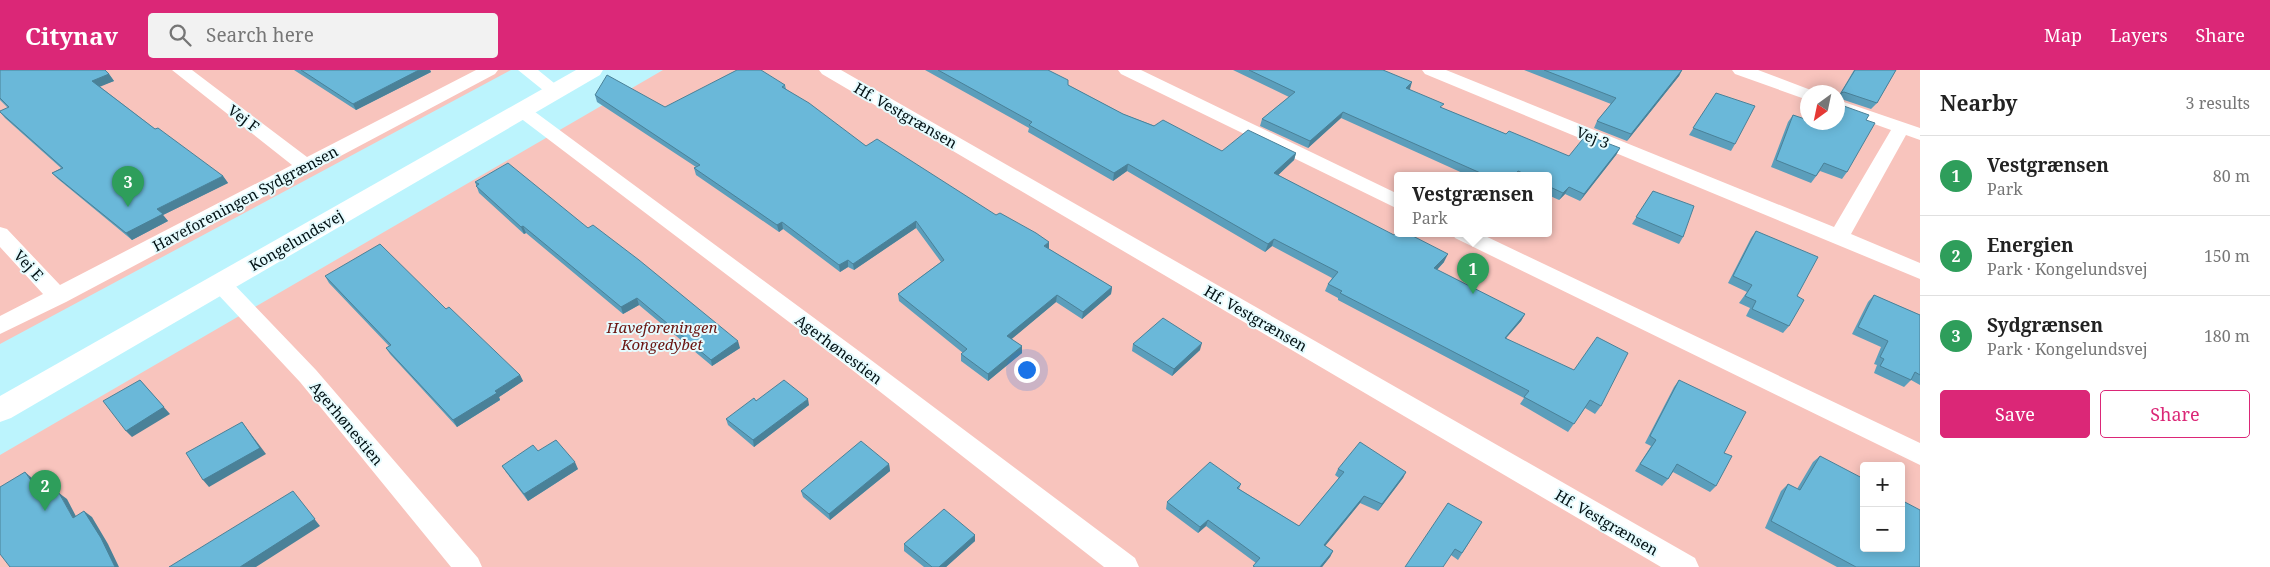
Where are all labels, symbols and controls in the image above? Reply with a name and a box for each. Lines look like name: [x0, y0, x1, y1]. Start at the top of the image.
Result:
search box: [148, 13, 498, 58]
text: Citynav: [25, 19, 118, 52]
icon: search: [166, 21, 194, 49]
text: Search here: [206, 22, 314, 48]
text: Map: [2044, 23, 2082, 47]
text: Layers: [2110, 23, 2168, 47]
text: Share: [2196, 23, 2245, 47]
street label: Hf. Vestgrænsen: [851, 77, 961, 153]
north arrow: [1800, 85, 1845, 130]
text: Nearby: [1940, 89, 2018, 117]
text: 3 results: [2186, 92, 2250, 114]
street label: Vej F: [224, 100, 264, 136]
street label: Vej 3: [1573, 121, 1613, 153]
street label: Haveforeningen Sydgrænsen: [149, 140, 341, 255]
text: Vestgrænsen: [1987, 152, 2109, 178]
text: 1: [1951, 165, 1961, 187]
text: 80 m: [2213, 165, 2250, 187]
pin: 3: [112, 166, 144, 207]
popup: [1394, 172, 1552, 237]
text: Park: [1987, 178, 2023, 200]
text: Vestgrænsen: [1412, 181, 1534, 207]
street label: Kongelundsvej: [245, 205, 347, 275]
text: Park: [1412, 207, 1448, 229]
text: Energien: [1987, 232, 2074, 258]
street label: Vej E: [10, 245, 48, 285]
text: 2: [1951, 245, 1961, 267]
text: 150 m: [2204, 245, 2250, 267]
pin: 1: [1457, 253, 1489, 294]
text: Park · Kongelundsvej: [1987, 258, 2148, 280]
street label: Hf. Vestgrænsen: [1201, 280, 1311, 356]
street label: Agerhønestien: [792, 310, 887, 388]
text: Sydgrænsen: [1987, 312, 2103, 338]
park label: Haveforeningen Kongedybet: [606, 317, 717, 354]
text: 3: [1951, 325, 1961, 347]
text: 180 m: [2204, 325, 2250, 347]
text: Park · Kongelundsvej: [1987, 338, 2148, 360]
your location: [1014, 357, 1040, 383]
street label: Agerhønestien: [306, 377, 388, 469]
button: Save: [1940, 390, 2090, 438]
button: Share: [2100, 390, 2250, 438]
map controls: [1860, 462, 1905, 552]
button: +: [1860, 462, 1905, 507]
pin: 2: [29, 470, 61, 511]
street label: Hf. Vestgrænsen: [1552, 484, 1662, 560]
button: −: [1860, 507, 1905, 552]

